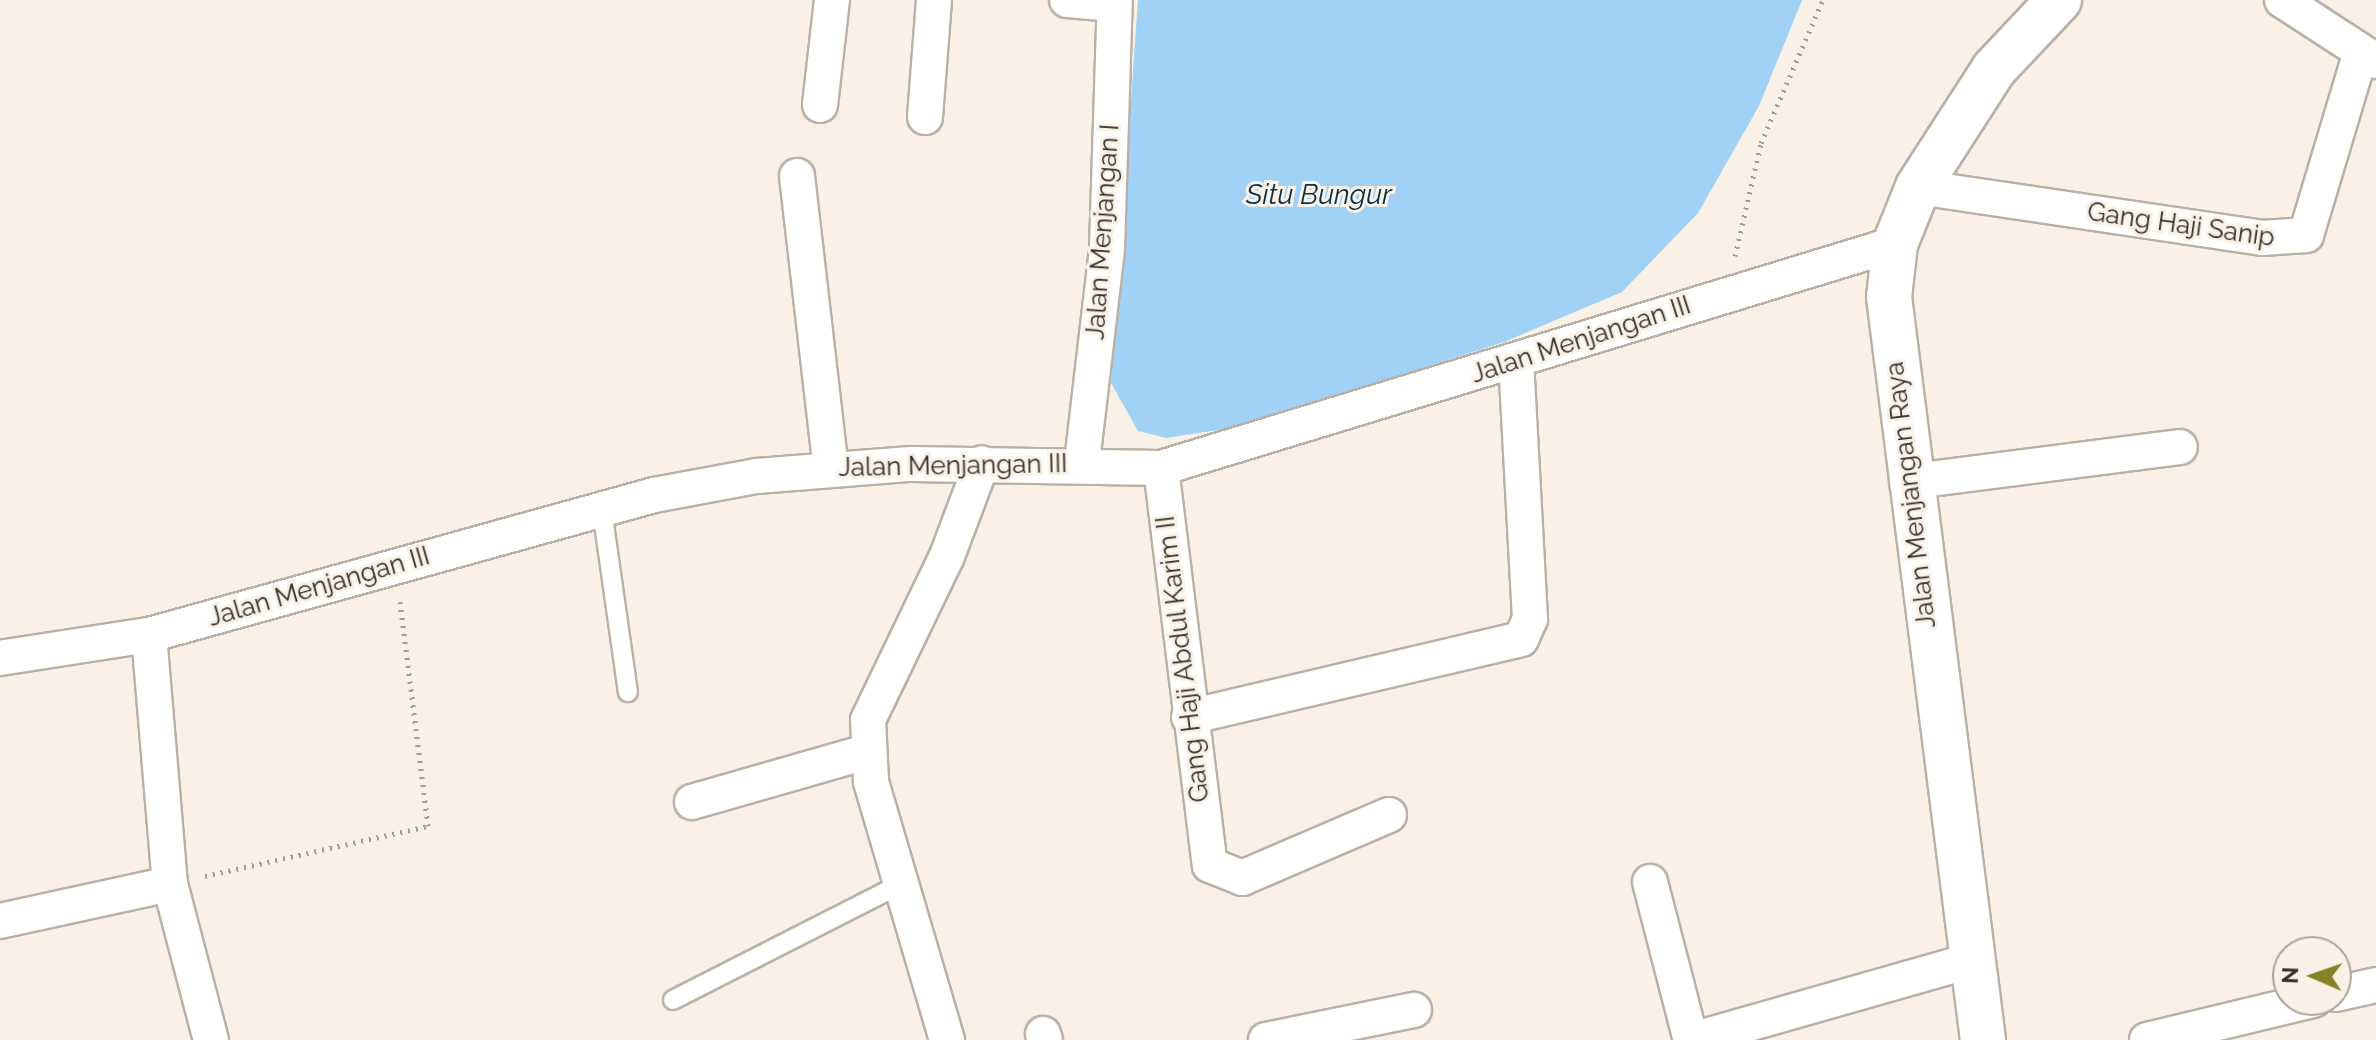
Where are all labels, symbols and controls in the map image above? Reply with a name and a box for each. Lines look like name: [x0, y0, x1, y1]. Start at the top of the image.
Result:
street label: Jalan Menjangan I: [1080, 123, 1126, 341]
water label: Situ Bungur: [1246, 178, 1392, 212]
street label: Gang Haji Sanip: [2085, 196, 2277, 254]
street label: Jalan Menjangan III: [1467, 290, 1695, 390]
street label: Jalan Menjangan Raya: [1879, 360, 1943, 630]
street label: Jalan Menjangan III: [838, 448, 1068, 484]
street label: Gang Haji Abdul Karim II: [1150, 513, 1216, 805]
street label: Jalan Menjangan III: [205, 540, 433, 634]
north arrow: [2272, 936, 2352, 1016]
text: N: [2277, 966, 2303, 984]

